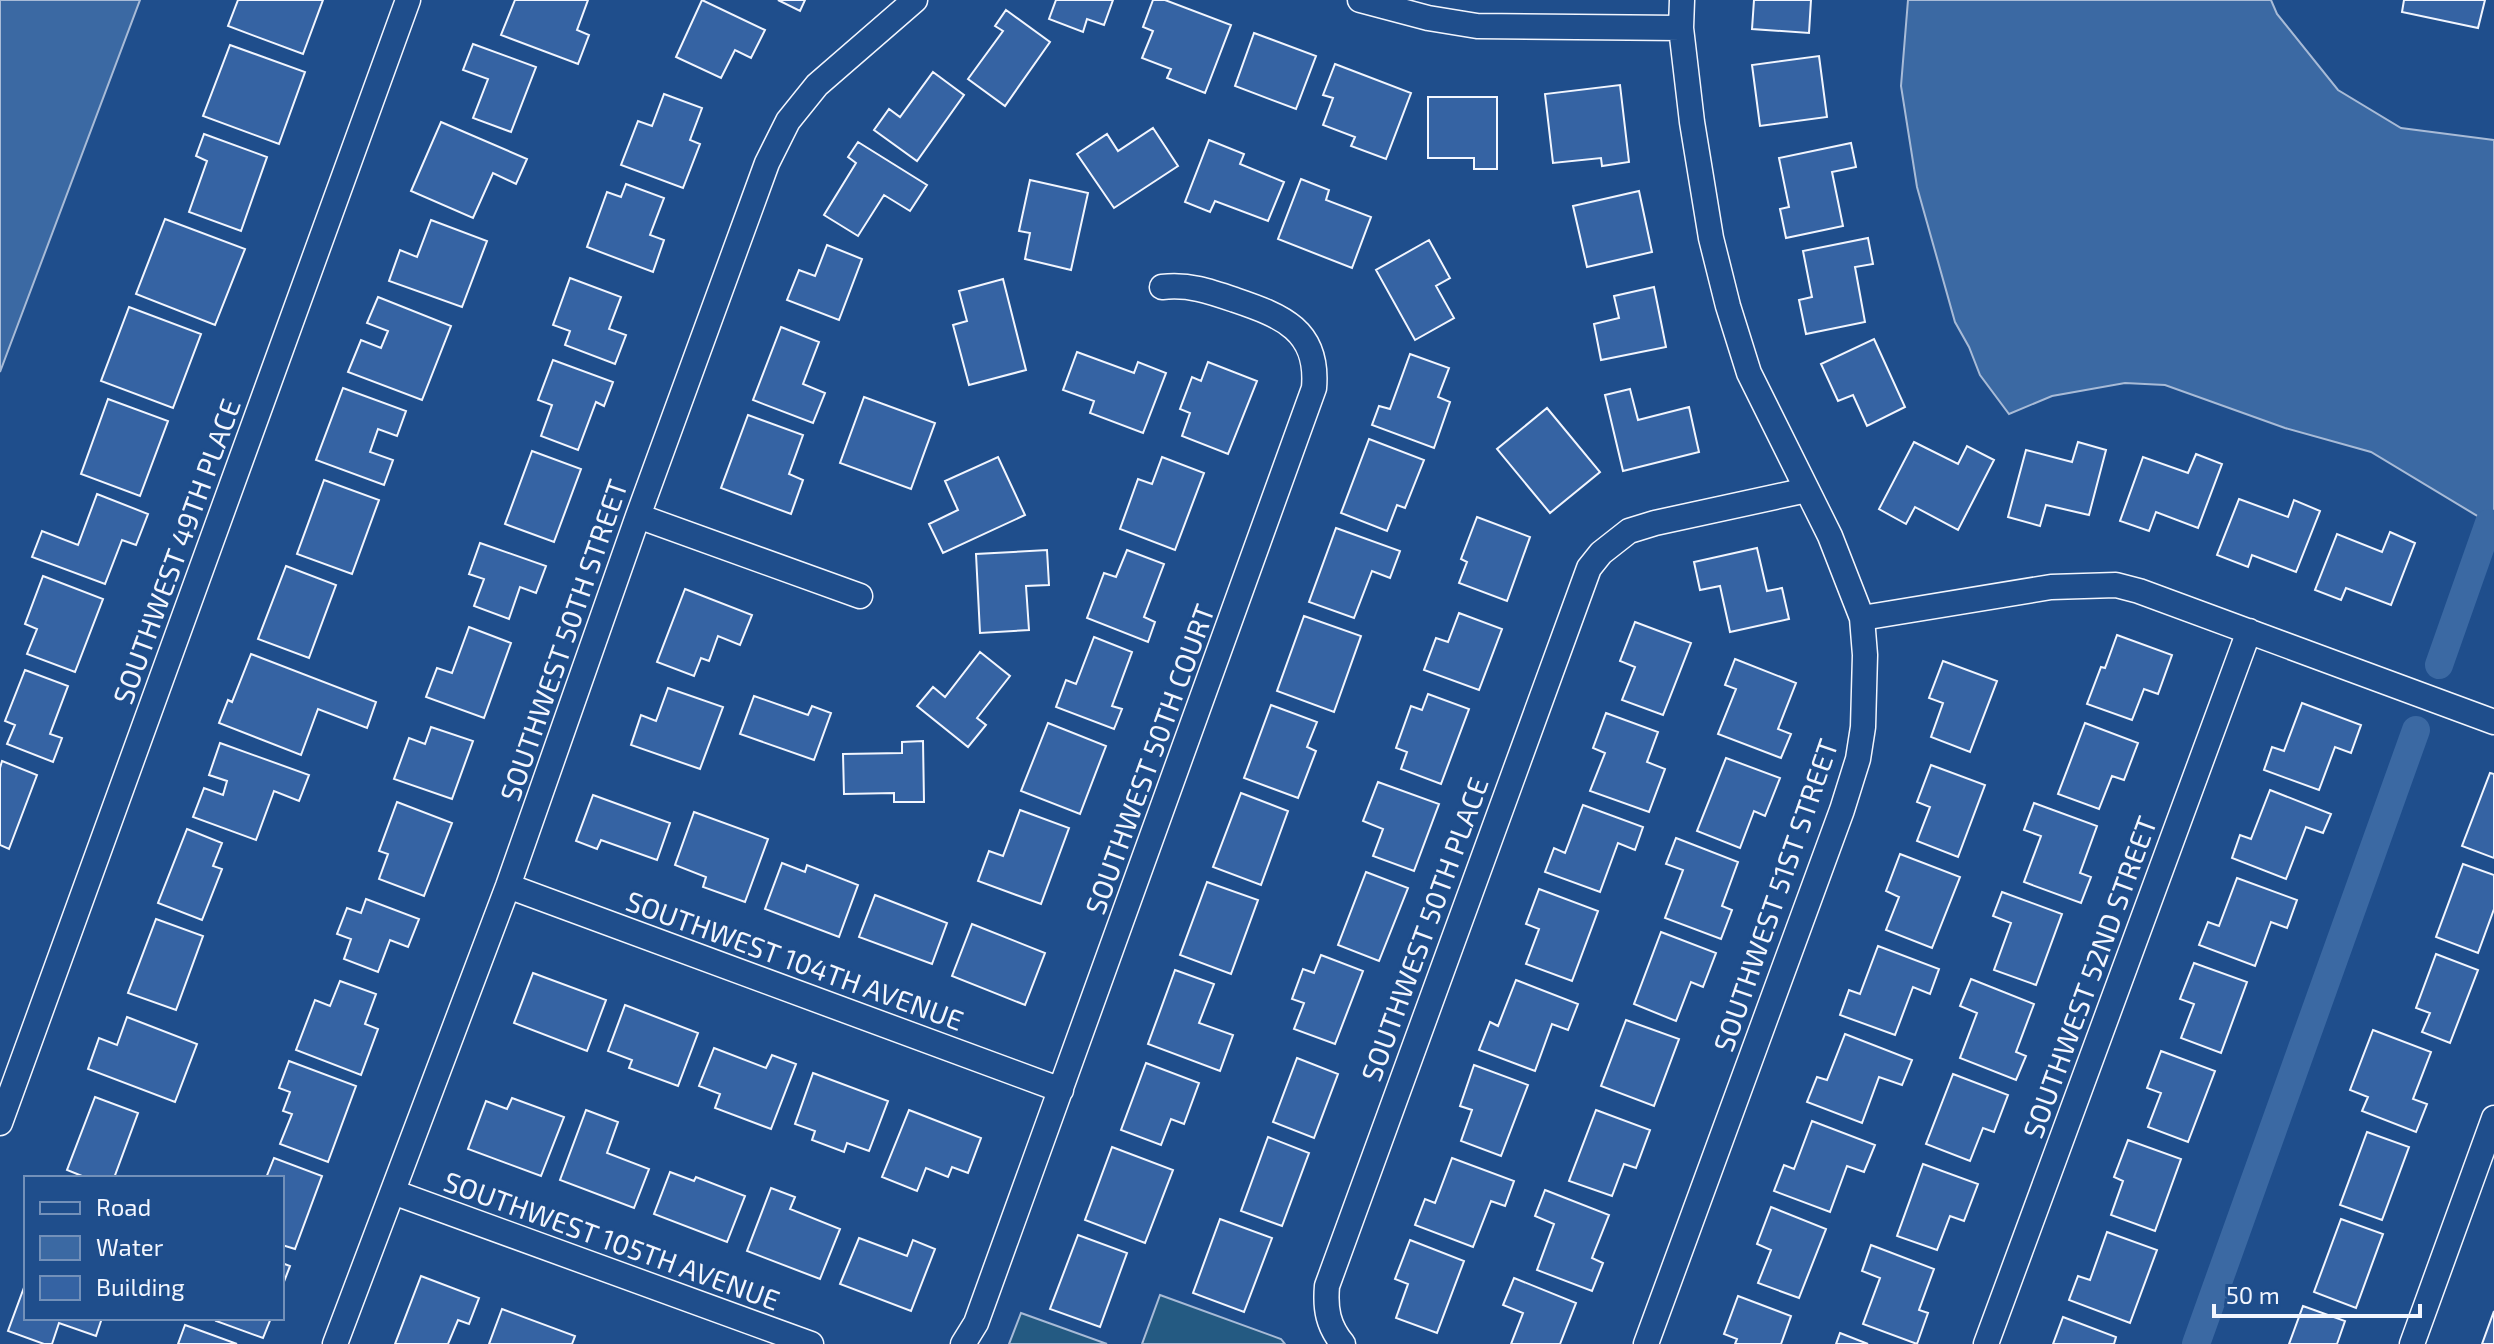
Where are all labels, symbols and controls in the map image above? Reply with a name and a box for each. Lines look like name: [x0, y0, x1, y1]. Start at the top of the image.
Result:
street label: SOUTHWEST 49TH PLACE: [105, 394, 247, 708]
street label: SOUTHWEST 50TH STREET: [492, 475, 634, 805]
street label: SOUTHWEST 50TH COURT: [1077, 599, 1221, 919]
street label: SOUTHWEST 51ST STREET: [1705, 734, 1845, 1056]
street label: SOUTHWEST 50TH PLACE: [1353, 772, 1495, 1086]
street label: SOUTHWEST 52ND STREET: [2015, 811, 2163, 1143]
street label: SOUTHWEST 104TH AVENUE: [622, 883, 968, 1037]
street label: SOUTHWEST 105TH AVENUE: [440, 1163, 784, 1317]
legend: [24, 1176, 284, 1320]
text: Road: [96, 1192, 151, 1221]
text: Water: [96, 1232, 164, 1261]
scale bar: [2214, 1268, 2420, 1318]
text: Building: [96, 1272, 185, 1301]
text: 50 m: [2226, 1280, 2280, 1309]

